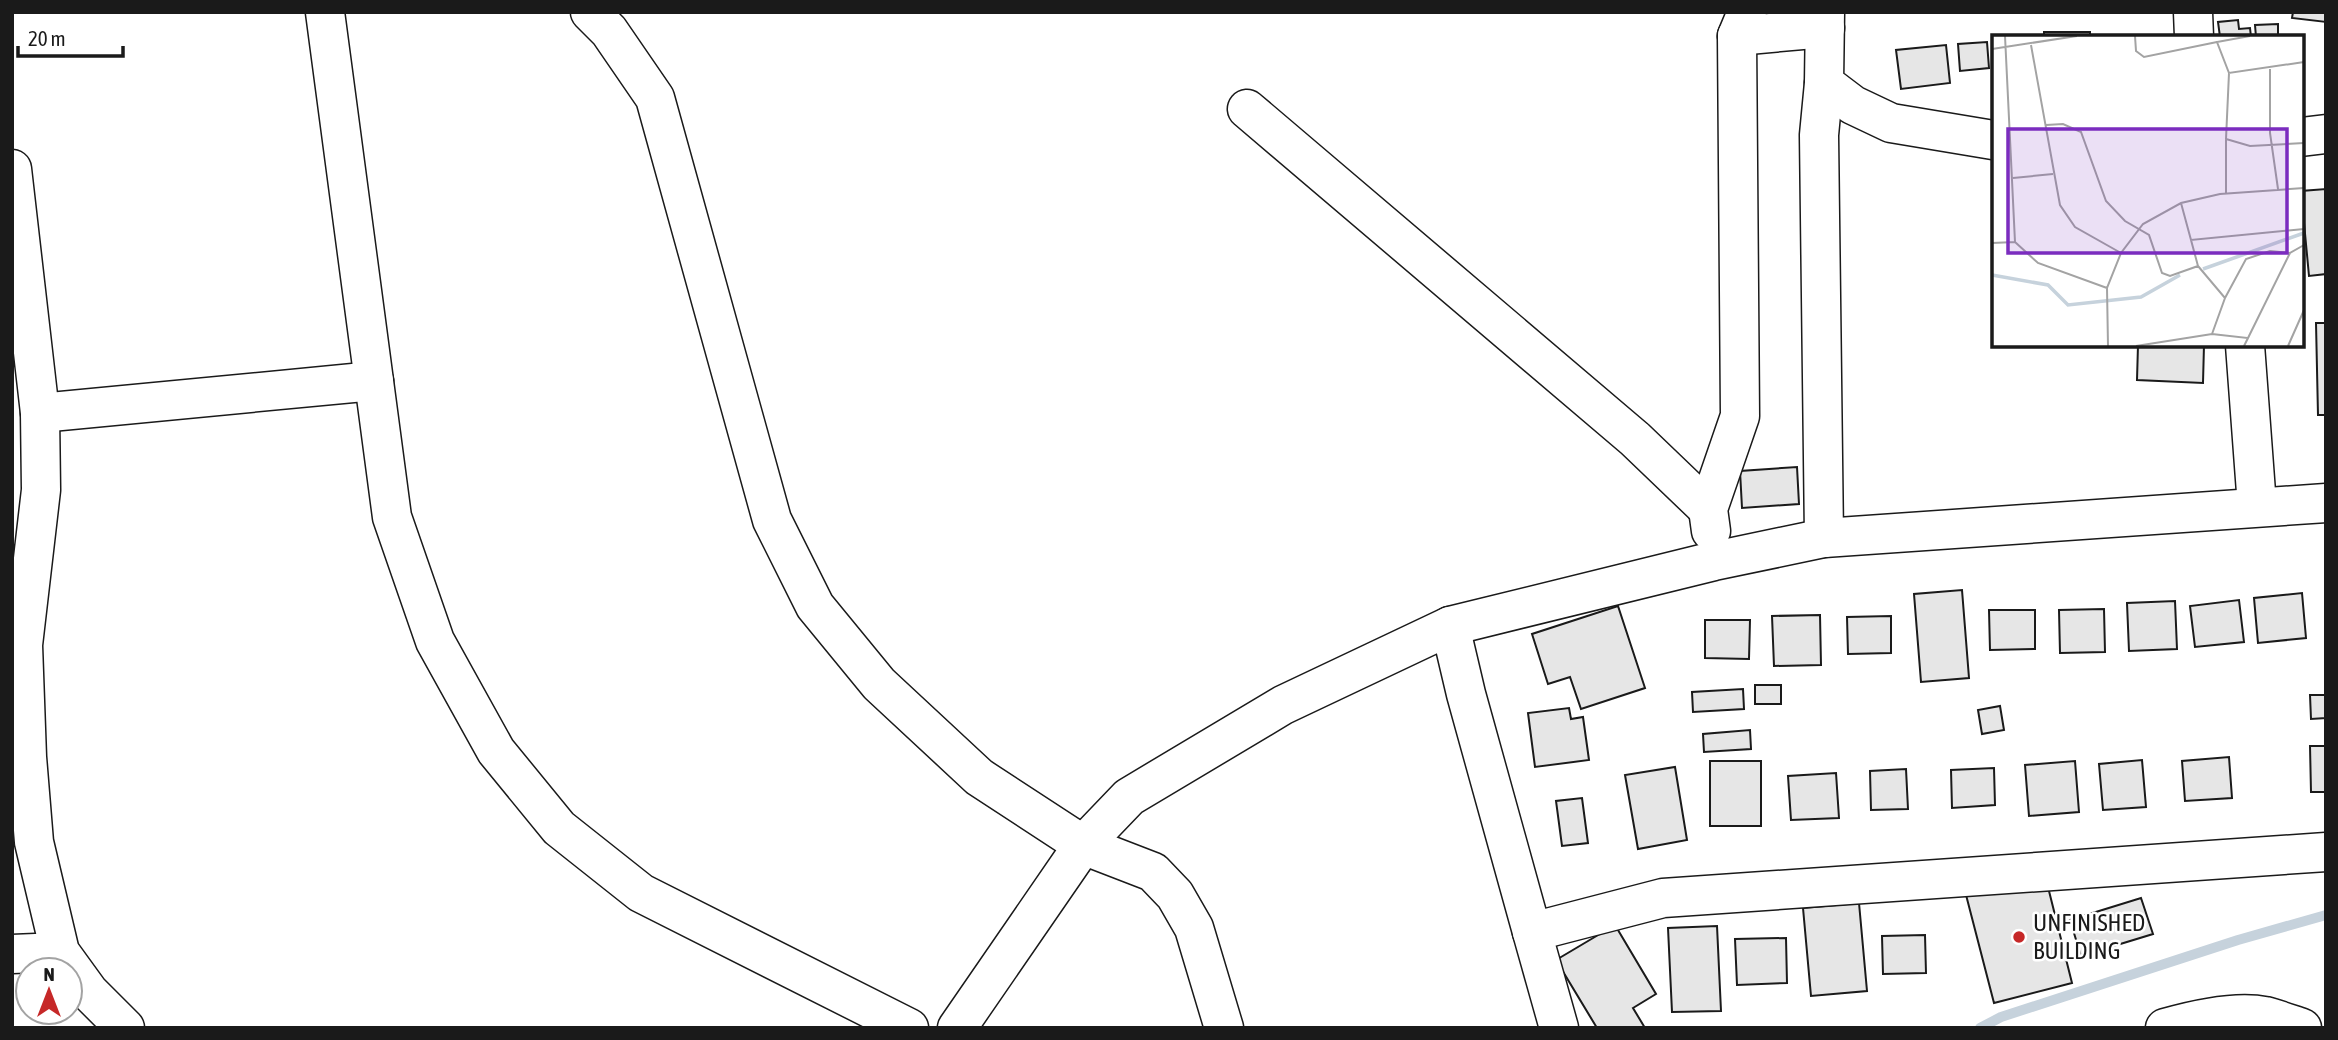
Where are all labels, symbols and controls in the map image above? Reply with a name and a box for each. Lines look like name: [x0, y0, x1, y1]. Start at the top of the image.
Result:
scale bar: [18, 14, 122, 58]
text: 20 m: [28, 26, 66, 50]
inset map: [1992, 35, 2303, 346]
place label: UNFINISHED BUILDING: [2033, 909, 2145, 964]
marker: UNFINISHED BUILDING: [2011, 929, 2027, 945]
north arrow: [14, 956, 84, 1026]
text: N: [43, 963, 55, 985]

